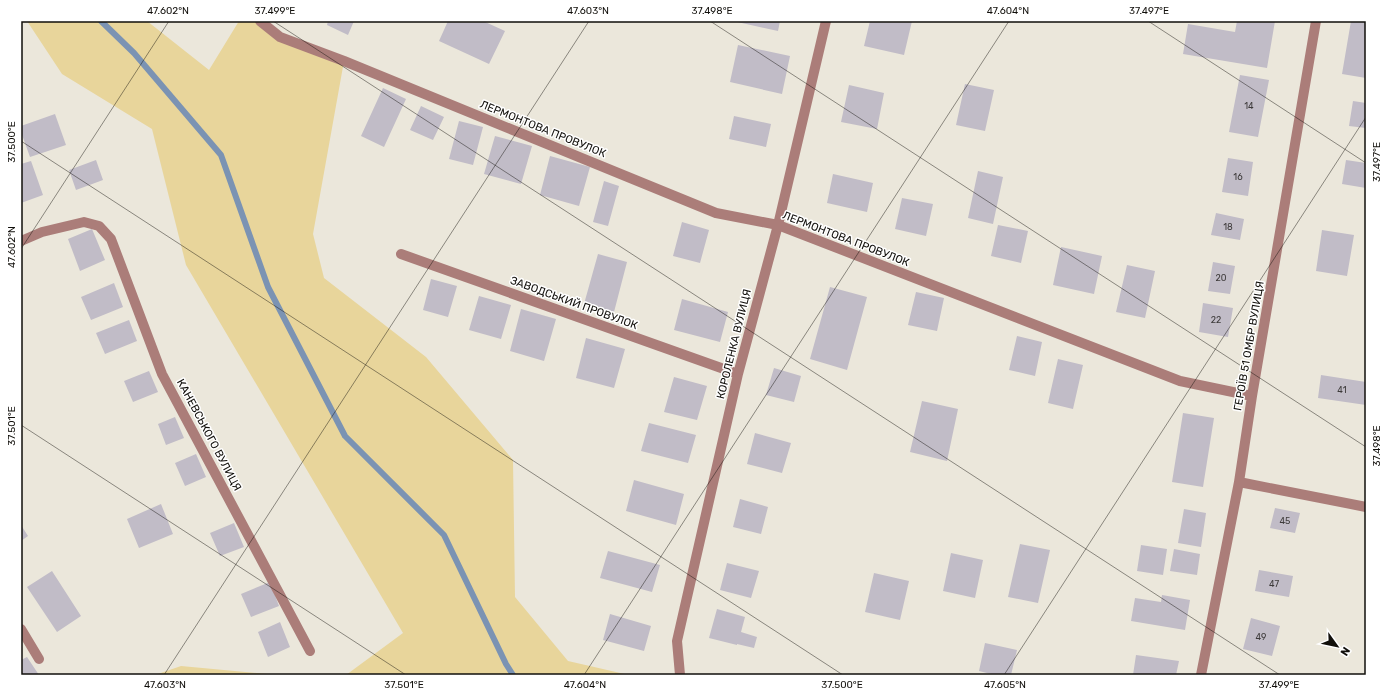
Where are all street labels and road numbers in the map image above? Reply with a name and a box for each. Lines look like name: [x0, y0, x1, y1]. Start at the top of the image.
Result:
street label: ЛЕРМОНТОВА ПРОВУЛОК: [478, 98, 608, 160]
street label: ЛЕРМОНТОВА ПРОВУЛОК: [781, 209, 911, 269]
street label: ЗАВОДСЬКИЙ ПРОВУЛОК: [508, 274, 640, 332]
street label: ГЕРОЇВ 51 ОМБР ВУЛИЦЯ: [1231, 280, 1267, 412]
street label: КОРОЛЕНКА ВУЛИЦЯ: [714, 288, 754, 400]
street label: КАНЕВСЬКОГО ВУЛИЦЯ: [174, 377, 244, 493]

